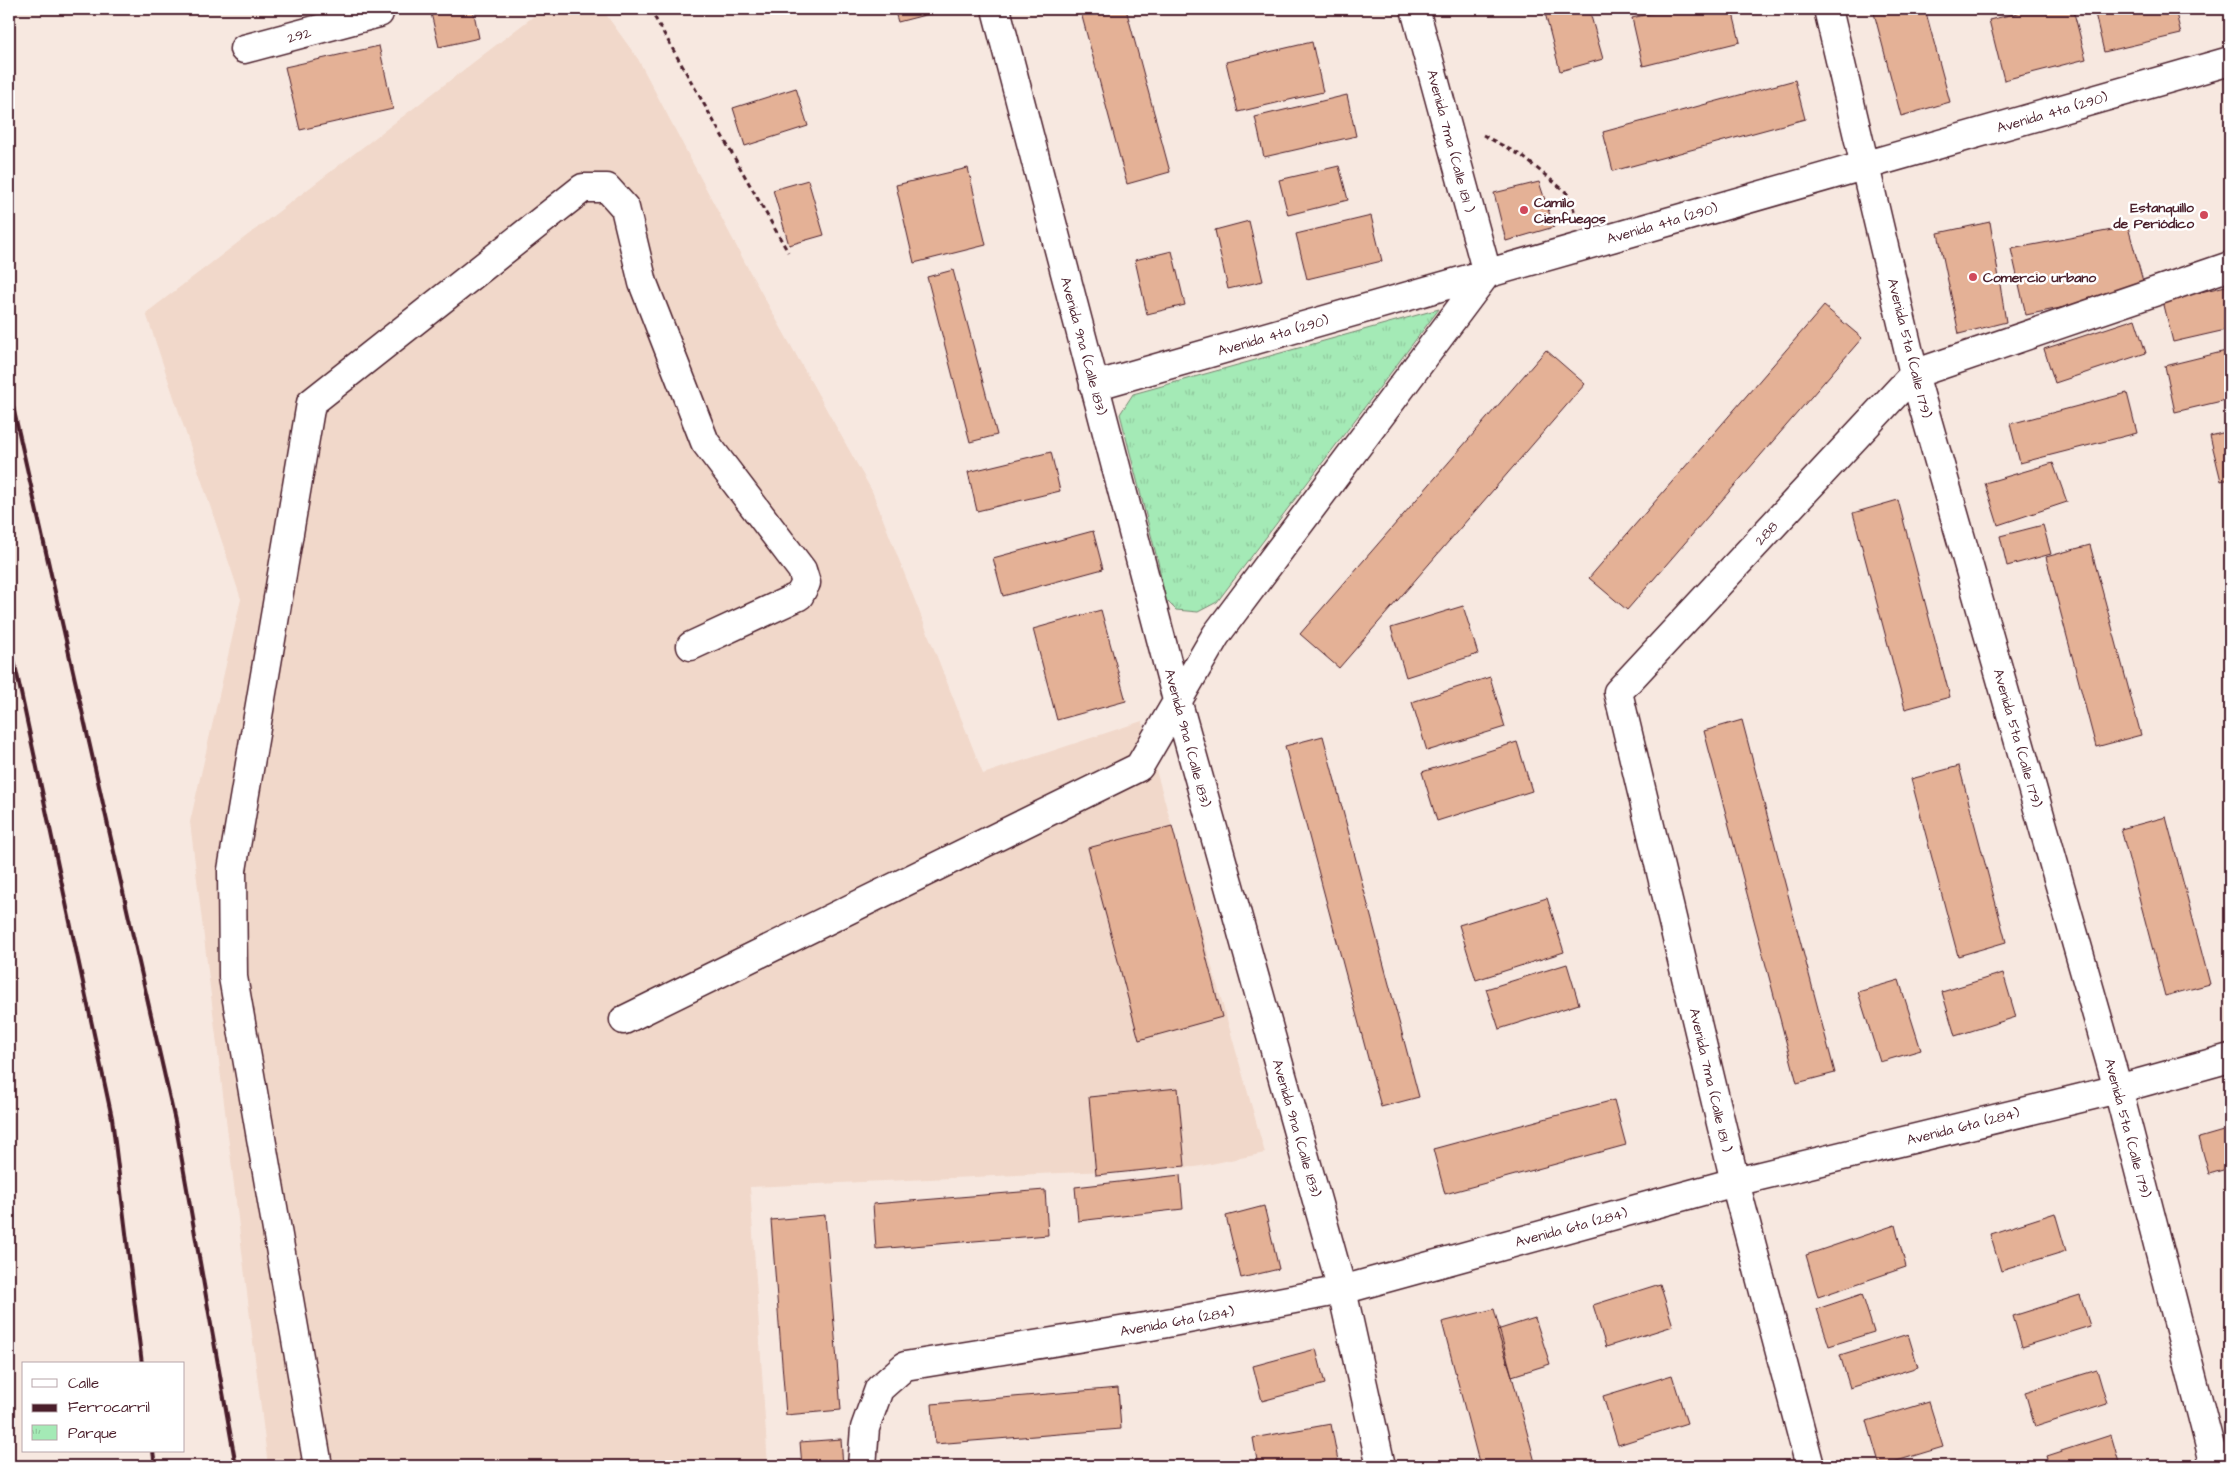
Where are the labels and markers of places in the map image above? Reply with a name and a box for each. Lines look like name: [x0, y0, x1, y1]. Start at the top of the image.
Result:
place label: Camilo Cienfuegos: [1534, 193, 1606, 230]
place label: Estanquillo de Periódico: [2112, 198, 2194, 234]
marker: Camilo Cienfuegos: [1518, 204, 1530, 216]
marker: Estanquillo de Periódico: [2198, 209, 2210, 221]
place label: Comercio urbano: [1983, 268, 2096, 288]
marker: Comercio urbano: [1967, 271, 1979, 283]

